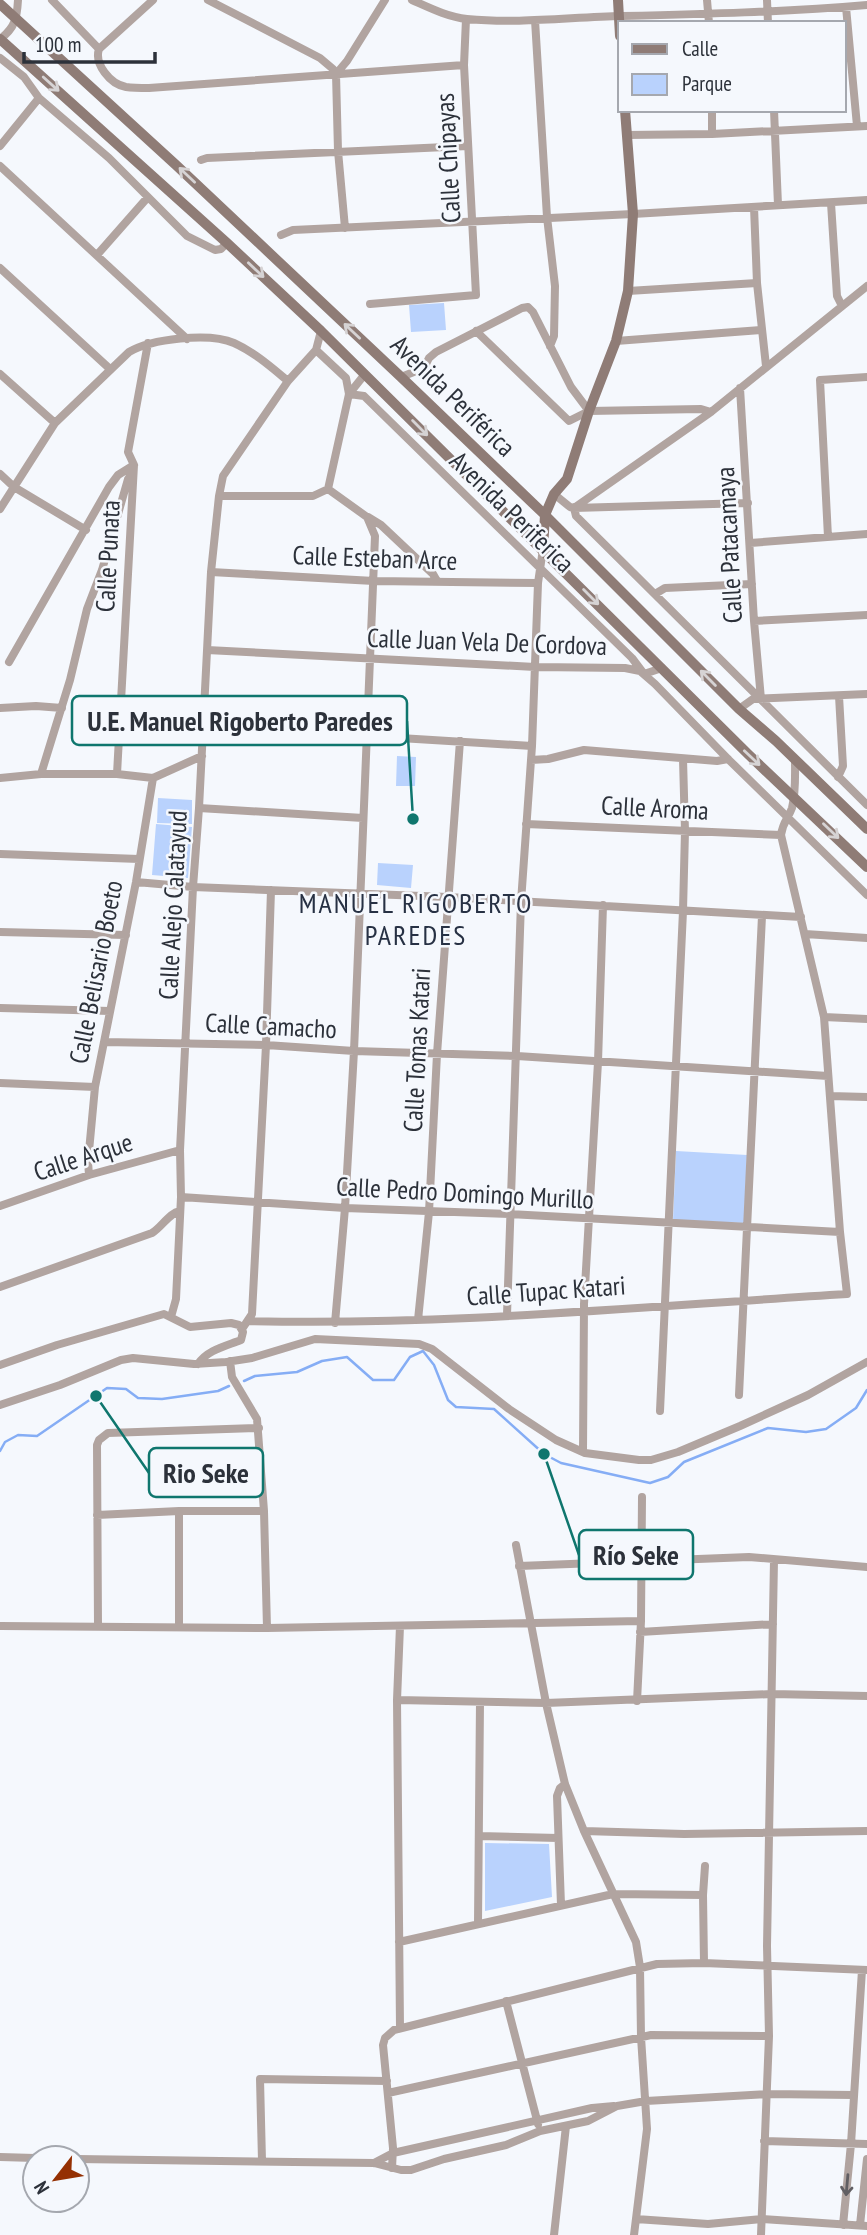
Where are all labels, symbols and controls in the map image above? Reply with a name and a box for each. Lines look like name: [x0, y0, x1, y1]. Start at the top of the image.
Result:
scale bar: [24, 21, 156, 65]
legend: [618, 21, 846, 112]
text: 100 m: [35, 31, 81, 58]
text: Calle: [682, 35, 718, 62]
text: Parque: [682, 70, 732, 97]
one-way arrow: [42, 76, 60, 92]
street label: Calle Chipayas: [428, 92, 467, 224]
one-way arrow: [178, 167, 196, 183]
one-way arrow: [247, 261, 264, 278]
one-way arrow: [344, 323, 361, 340]
street label: Avenida Periférica: [384, 328, 523, 463]
one-way arrow: [411, 419, 428, 436]
street label: Avenida Periferica: [443, 444, 582, 579]
street label: Calle Patacamaya: [708, 466, 749, 624]
street label: Calle Punata: [88, 499, 127, 613]
street label: Calle Esteban Arce: [292, 538, 458, 577]
one-way arrow: [583, 588, 600, 605]
street label: Calle Juan Vela De Cordova: [366, 621, 608, 662]
one-way arrow: [700, 670, 717, 687]
callout: U.E. Manuel Rigoberto Paredes: [72, 696, 407, 745]
text: U.E. Manuel Rigoberto Paredes: [87, 702, 393, 739]
one-way arrow: [743, 749, 760, 766]
street label: Calle Aroma: [600, 788, 710, 827]
street label: Calle Alejo Calatayud: [151, 810, 194, 1000]
one-way arrow: [822, 823, 839, 840]
street label: Calle Belisario Boeto: [62, 877, 129, 1066]
district label: MANUEL RIGOBERTO PAREDES: [299, 884, 533, 953]
street label: Calle Tomas Katari: [396, 967, 437, 1133]
street label: Calle Camacho: [204, 1006, 338, 1045]
street label: Calle Arque: [29, 1125, 137, 1188]
street label: Calle Pedro Domingo Murillo: [335, 1169, 595, 1216]
street label: Calle Tupac Katari: [465, 1268, 627, 1313]
callout: Rio Seke: [149, 1448, 263, 1497]
text: Rio Seke: [163, 1454, 249, 1491]
callout: Río Seke: [579, 1530, 693, 1579]
text: Río Seke: [593, 1536, 679, 1573]
north arrow: [21, 2144, 91, 2214]
one-way arrow: [840, 2173, 853, 2195]
text: N: [28, 2177, 54, 2198]

